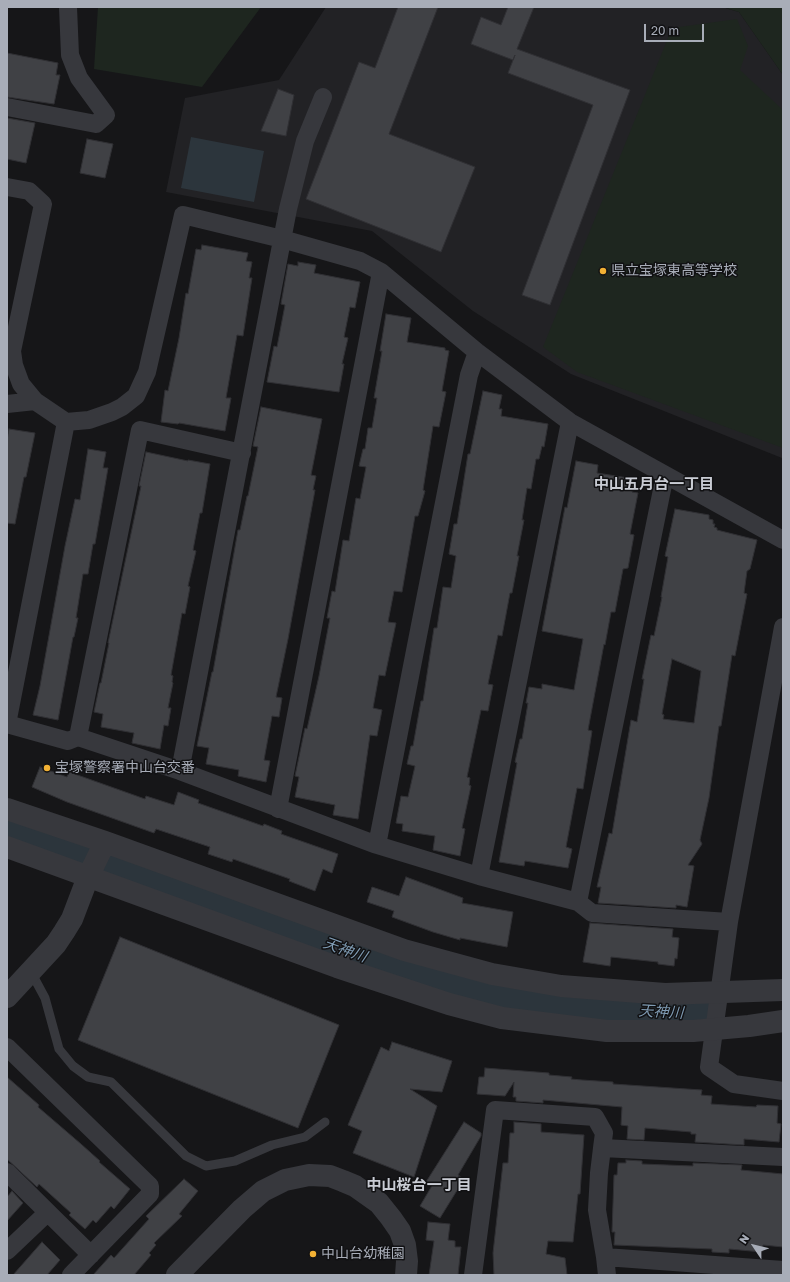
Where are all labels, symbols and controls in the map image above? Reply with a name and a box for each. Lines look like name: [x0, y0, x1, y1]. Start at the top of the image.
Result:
scale bar: [646, 16, 706, 42]
text: 20 m: [651, 23, 679, 38]
place label: 県立宝塚東高等学校: [611, 263, 737, 279]
marker: 県立宝塚東高等学校: [598, 266, 608, 276]
district label: 中山五月台一丁目: [594, 475, 714, 493]
place label: 宝塚警察署中山台交番: [55, 760, 195, 776]
marker: 宝塚警察署中山台交番: [42, 763, 52, 773]
water label: 天神川: [321, 934, 369, 966]
water label: 天神川: [638, 1002, 684, 1022]
district label: 中山桜台一丁目: [367, 1176, 471, 1194]
north arrow: [734, 1226, 774, 1266]
text: N: [736, 1232, 751, 1246]
place label: 中山台幼稚園: [321, 1246, 405, 1262]
marker: 中山台幼稚園: [308, 1249, 318, 1259]

